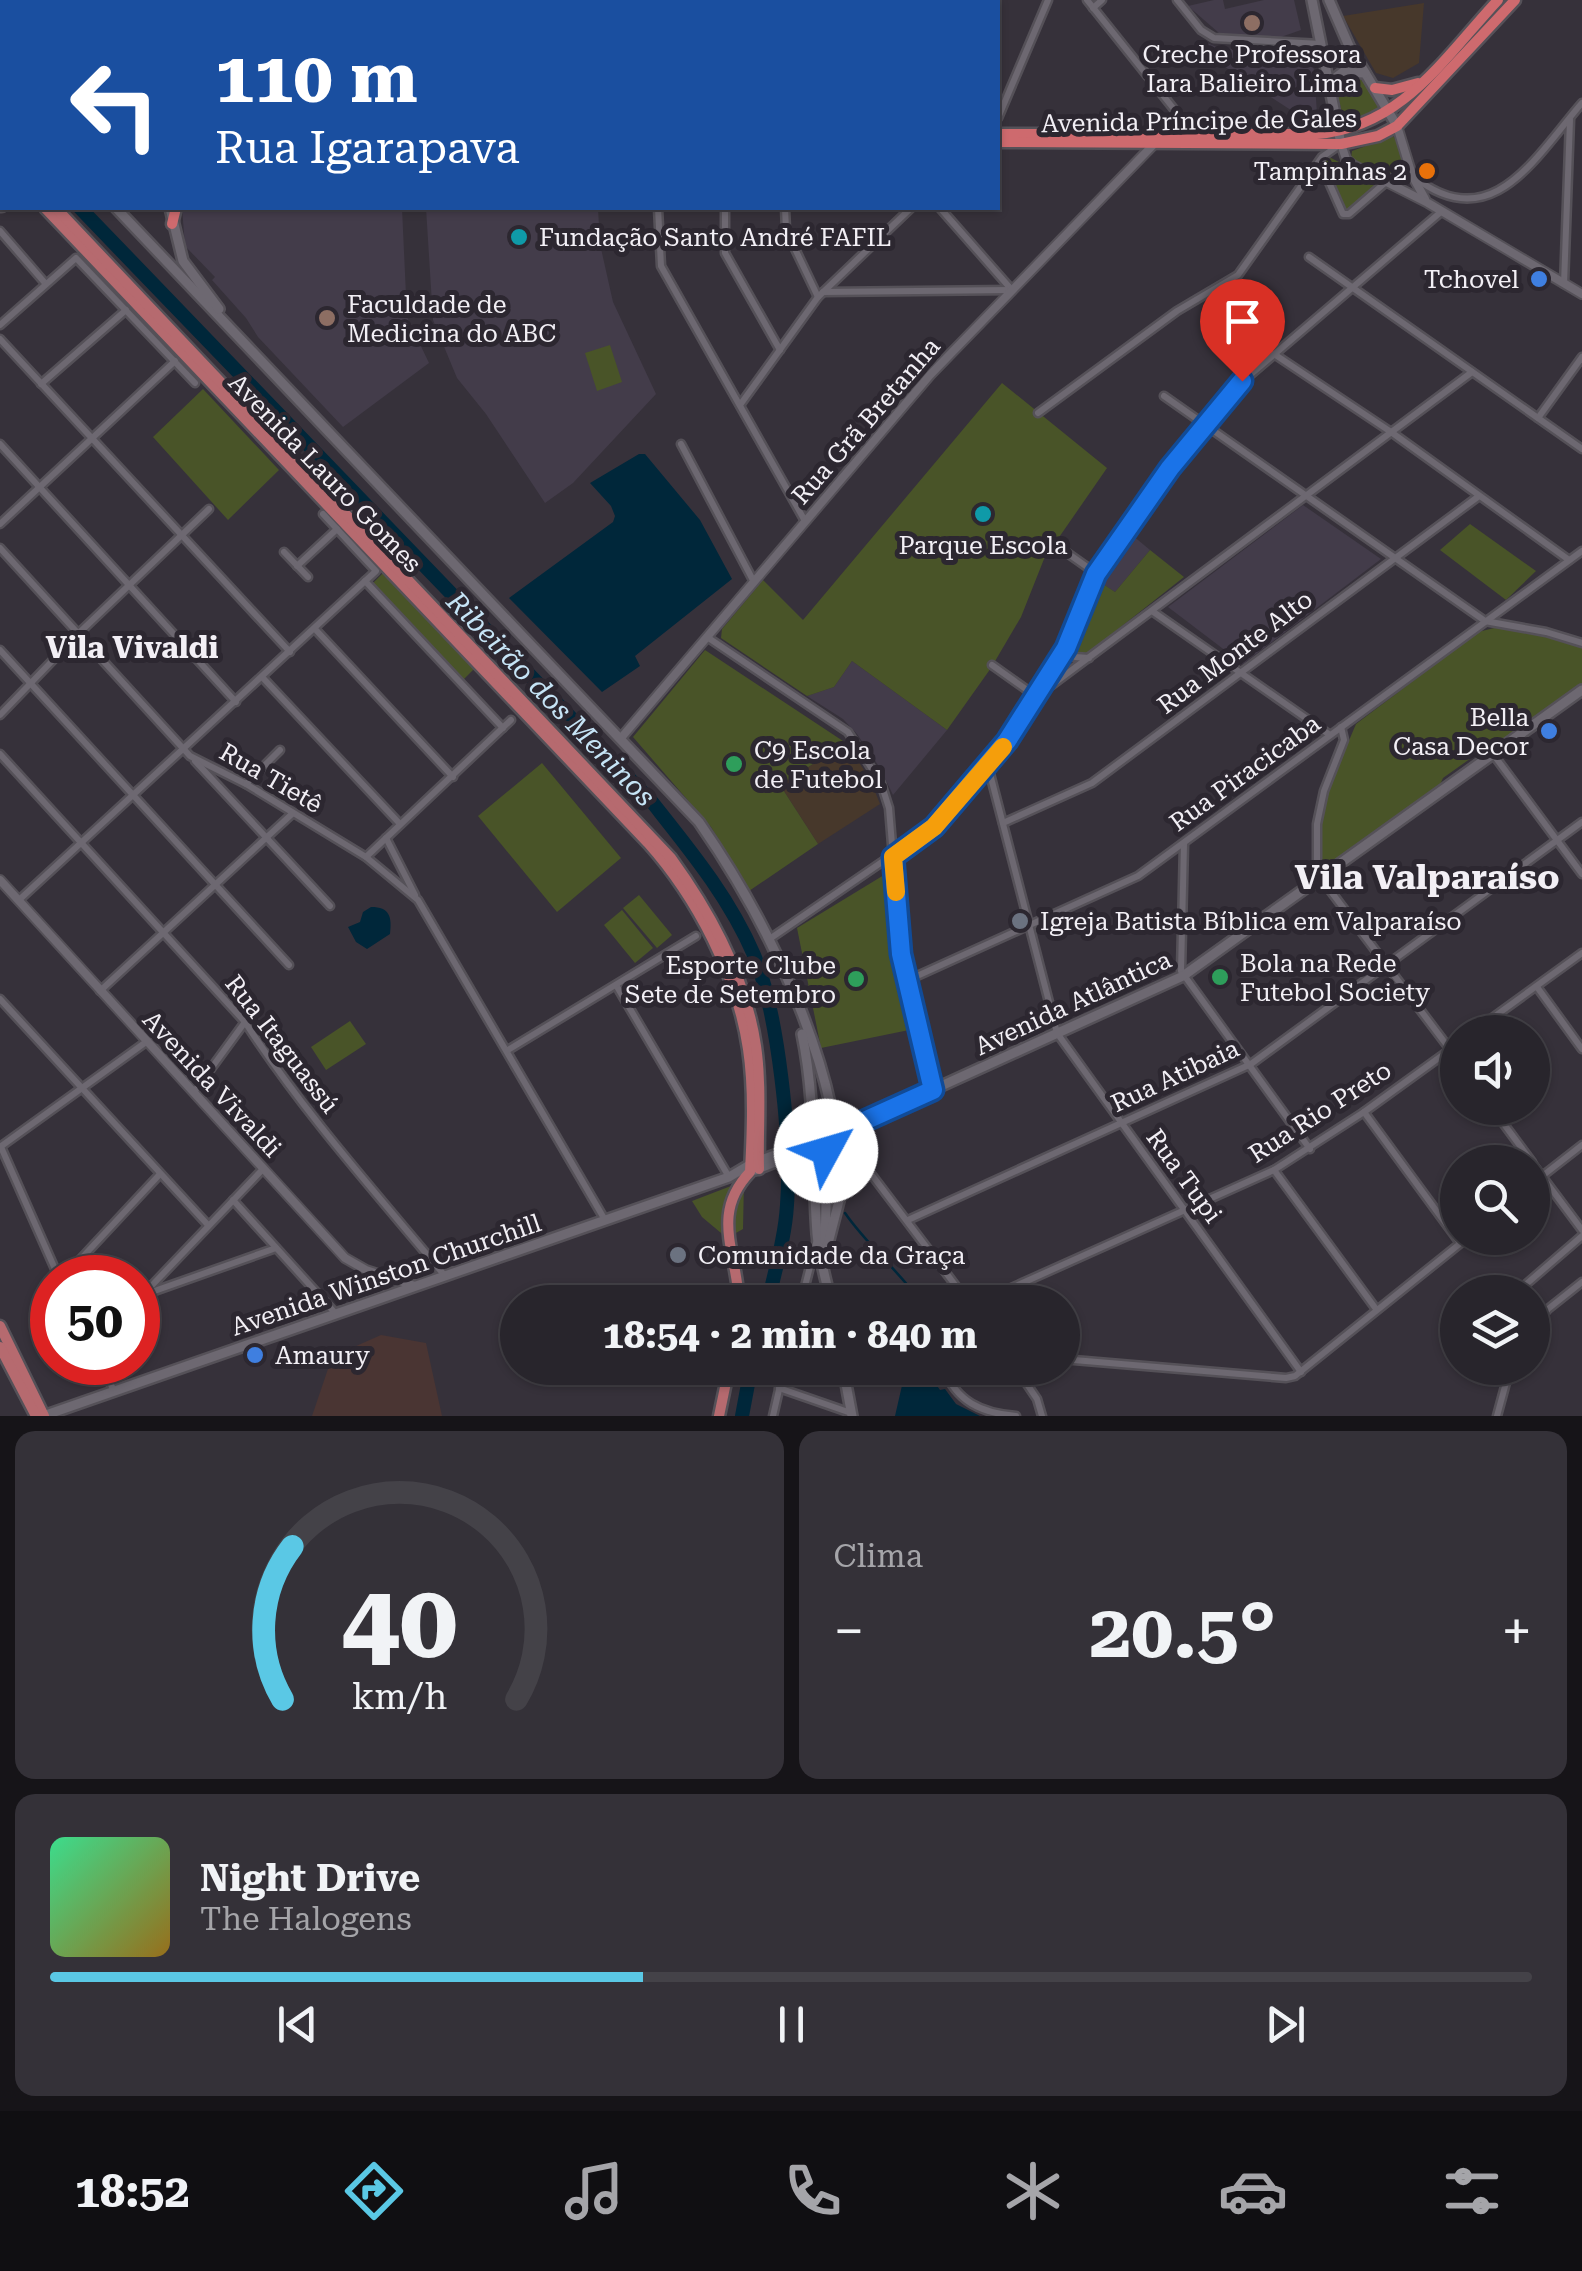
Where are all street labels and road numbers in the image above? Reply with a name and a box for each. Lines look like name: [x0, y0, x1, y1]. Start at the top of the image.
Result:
street label: Avenida Príncipe de Gales: [1041, 104, 1357, 138]
street label: Rua Grã Bretanha: [786, 332, 946, 510]
street label: Avenida Lauro Gomes: [223, 368, 427, 578]
street label: Rua Monte Alto: [1152, 584, 1318, 720]
street label: Rua Piracicaba: [1164, 708, 1326, 837]
street label: Rua Tietê: [215, 737, 327, 819]
street label: Avenida Atlântica: [970, 945, 1176, 1061]
street label: Rua Itaguassú: [219, 969, 345, 1119]
street label: Avenida Vivaldi: [137, 1005, 287, 1163]
street label: Rua Atibaia: [1106, 1034, 1244, 1118]
street label: Rua Rio Preto: [1243, 1055, 1397, 1169]
street label: Rua Tupi: [1140, 1123, 1228, 1229]
street label: Avenida Winston Churchill: [227, 1208, 545, 1342]

